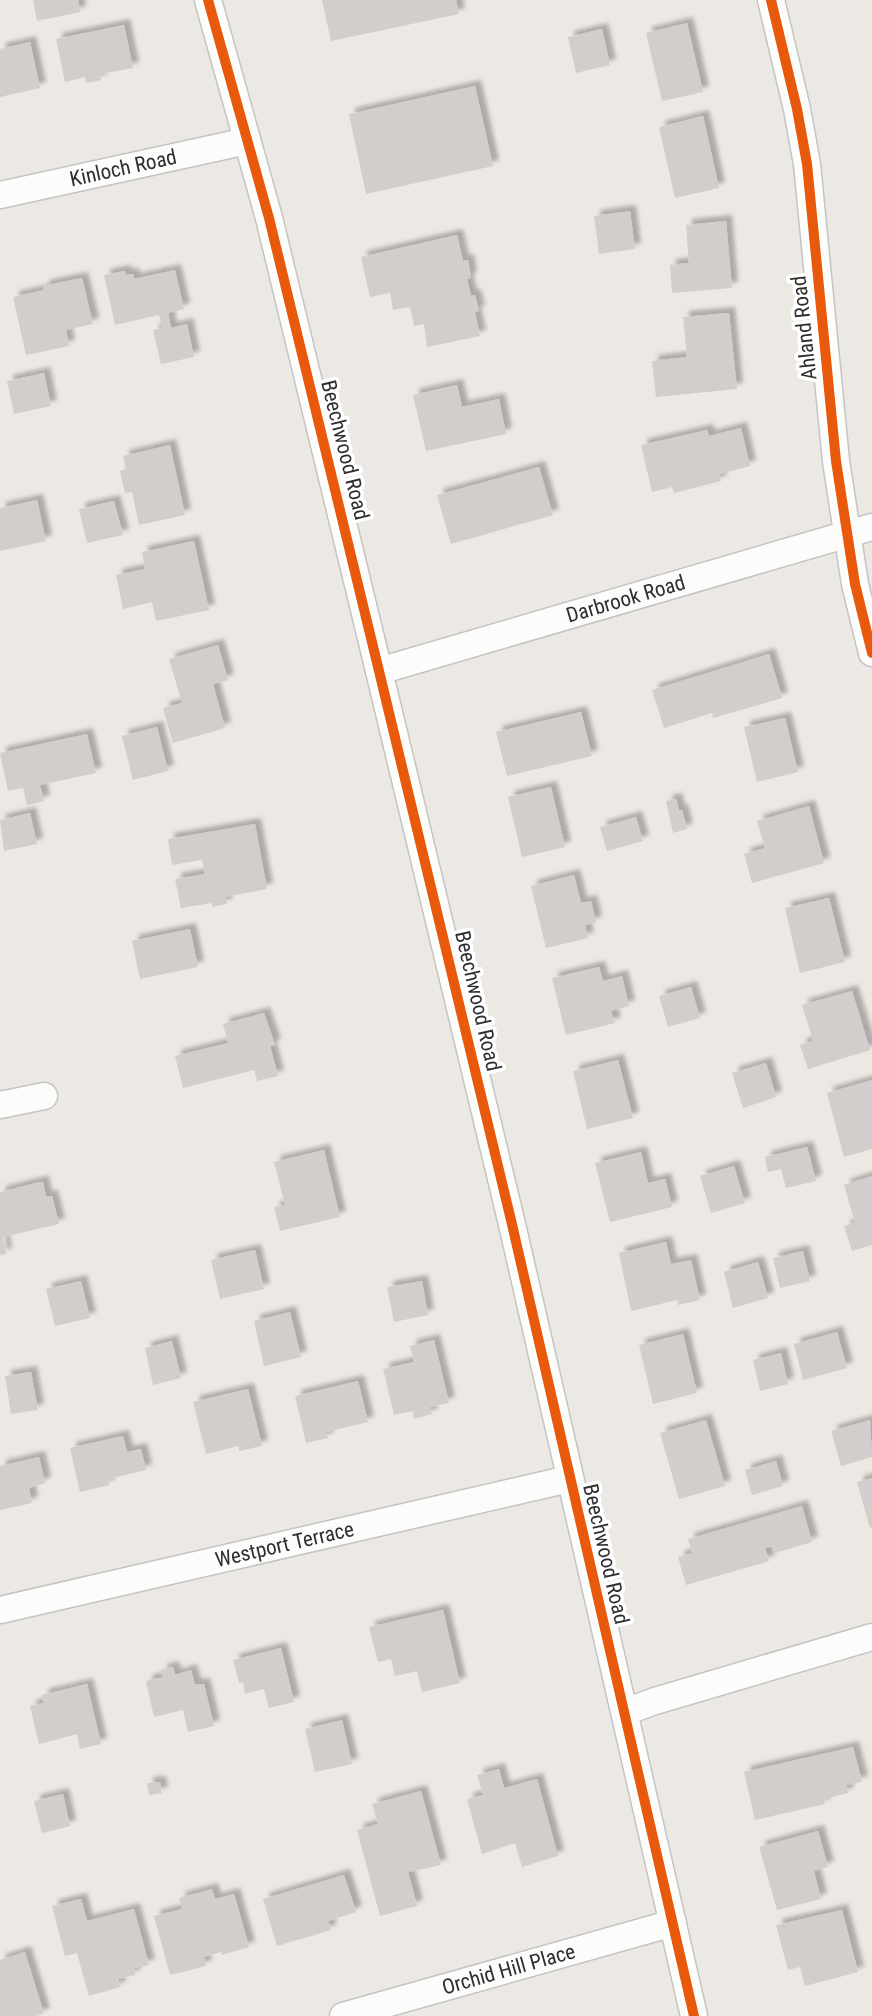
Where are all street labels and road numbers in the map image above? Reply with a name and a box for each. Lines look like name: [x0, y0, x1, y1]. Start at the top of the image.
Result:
street label: Kinloch Road: [67, 145, 179, 191]
street label: Ahland Road: [787, 275, 821, 381]
street label: Beechwood Road: [316, 378, 374, 522]
street label: Darbrook Road: [563, 570, 688, 628]
street label: Beechwood Road: [450, 929, 506, 1073]
street label: Beechwood Road: [578, 1482, 634, 1626]
street label: Westport Terrace: [213, 1517, 356, 1572]
street label: Orchid Hill Place: [439, 1939, 578, 2000]

